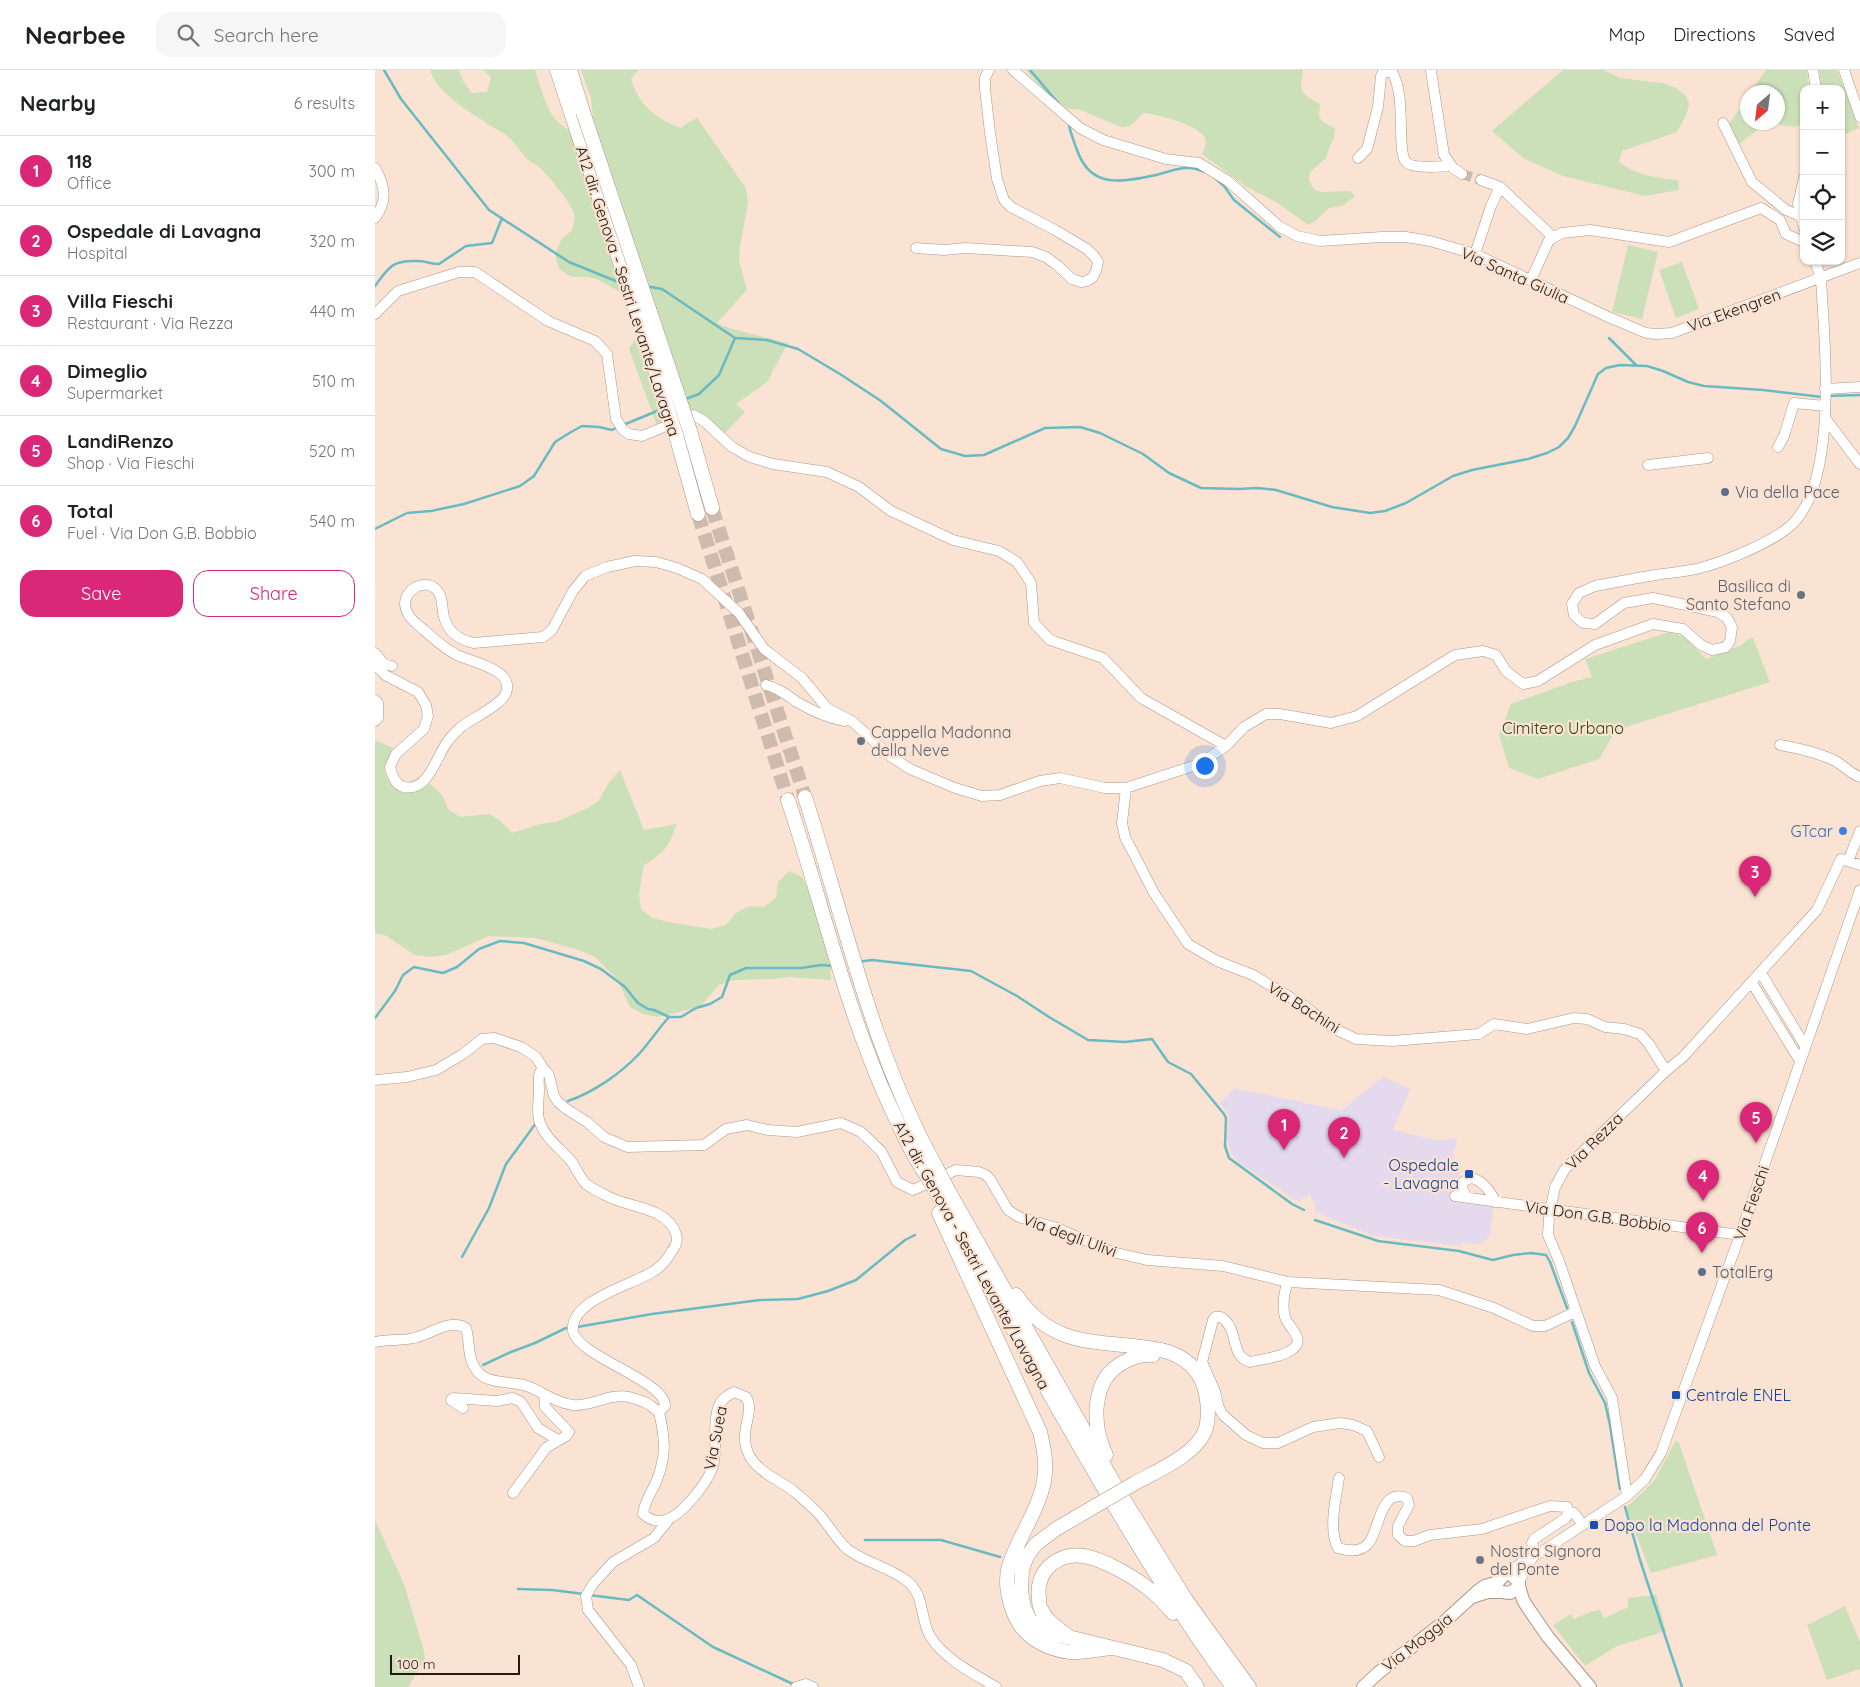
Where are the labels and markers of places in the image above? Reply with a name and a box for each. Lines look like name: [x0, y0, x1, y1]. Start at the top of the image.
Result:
place label: Via della Pace: [1735, 482, 1840, 502]
marker: Via della Pace: [1719, 486, 1731, 498]
place label: Basilica di Santo Stefano: [1686, 576, 1791, 614]
marker: Basilica di Santo Stefano: [1795, 589, 1807, 601]
place label: Cappella Madonna della Neve: [871, 722, 1011, 760]
marker: Cappella Madonna della Neve: [855, 735, 867, 747]
place label: GTcar: [1790, 821, 1833, 841]
marker: GTcar: [1837, 825, 1849, 837]
pin: 3: [1739, 856, 1771, 897]
pin: 5: [1740, 1102, 1772, 1143]
pin: 1: [1268, 1109, 1300, 1150]
pin: 2: [1328, 1117, 1360, 1158]
place label: Ospedale - Lavagna: [1383, 1155, 1459, 1193]
pin: 4: [1687, 1160, 1719, 1201]
marker: Ospedale - Lavagna: [1463, 1168, 1475, 1180]
pin: 6: [1686, 1212, 1718, 1253]
place label: TotalErg: [1712, 1262, 1773, 1282]
marker: TotalErg: [1696, 1266, 1708, 1278]
place label: Centrale ENEL: [1686, 1385, 1792, 1405]
marker: Centrale ENEL: [1670, 1389, 1682, 1401]
place label: Dopo la Madonna del Ponte: [1604, 1515, 1811, 1535]
marker: Dopo la Madonna del Ponte: [1588, 1519, 1600, 1531]
place label: Nostra Signora del Ponte: [1490, 1541, 1601, 1579]
marker: Nostra Signora del Ponte: [1474, 1554, 1486, 1566]

